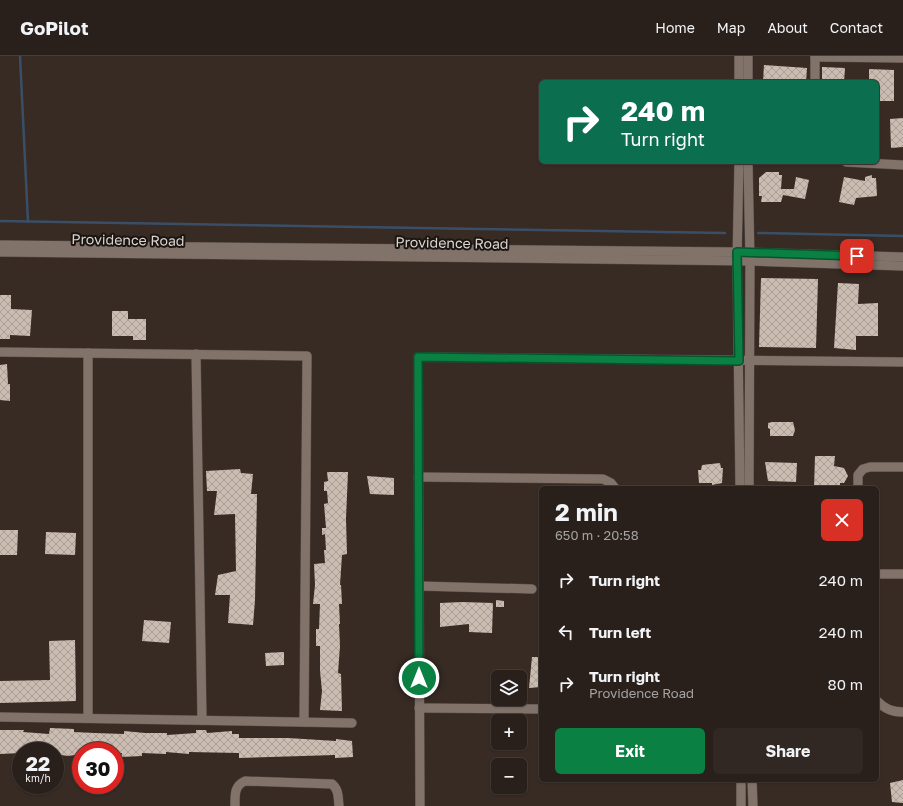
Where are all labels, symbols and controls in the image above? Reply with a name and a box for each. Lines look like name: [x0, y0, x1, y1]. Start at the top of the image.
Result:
text: GoPilot: [20, 16, 88, 39]
text: Home: [655, 19, 695, 36]
text: Map: [717, 19, 745, 36]
text: About: [767, 19, 808, 36]
text: Contact: [830, 19, 883, 36]
text: 240 m: [621, 94, 705, 127]
icon: right: [555, 96, 607, 148]
text: Turn right: [621, 128, 705, 150]
street label: Providence Road: [71, 230, 185, 249]
street label: Providence Road: [395, 233, 509, 252]
pin: [840, 239, 874, 273]
icon: arrive: [846, 245, 868, 267]
text: 2 min: [555, 497, 618, 526]
button: close: [821, 499, 863, 541]
text: 650 m · 20:58: [555, 527, 639, 543]
icon: right: [555, 569, 577, 591]
text: Turn right: [589, 571, 660, 589]
text: 240 m: [819, 571, 863, 589]
icon: left: [555, 621, 577, 643]
text: Turn left: [589, 623, 651, 641]
text: 240 m: [819, 623, 863, 641]
position arrow: [398, 657, 440, 699]
text: Turn right: [589, 667, 660, 685]
map controls: [491, 670, 527, 794]
button: layers: [491, 670, 527, 706]
icon: right: [555, 673, 577, 695]
text: 80 m: [828, 675, 863, 693]
text: Providence Road: [589, 685, 694, 701]
button: +: [491, 714, 527, 750]
button: Exit: [555, 728, 705, 774]
button: Share: [713, 728, 863, 774]
speed limit sign: 30: [72, 742, 124, 794]
text: 22: [26, 751, 50, 775]
button: −: [491, 758, 527, 794]
text: km/h: [25, 772, 51, 784]

